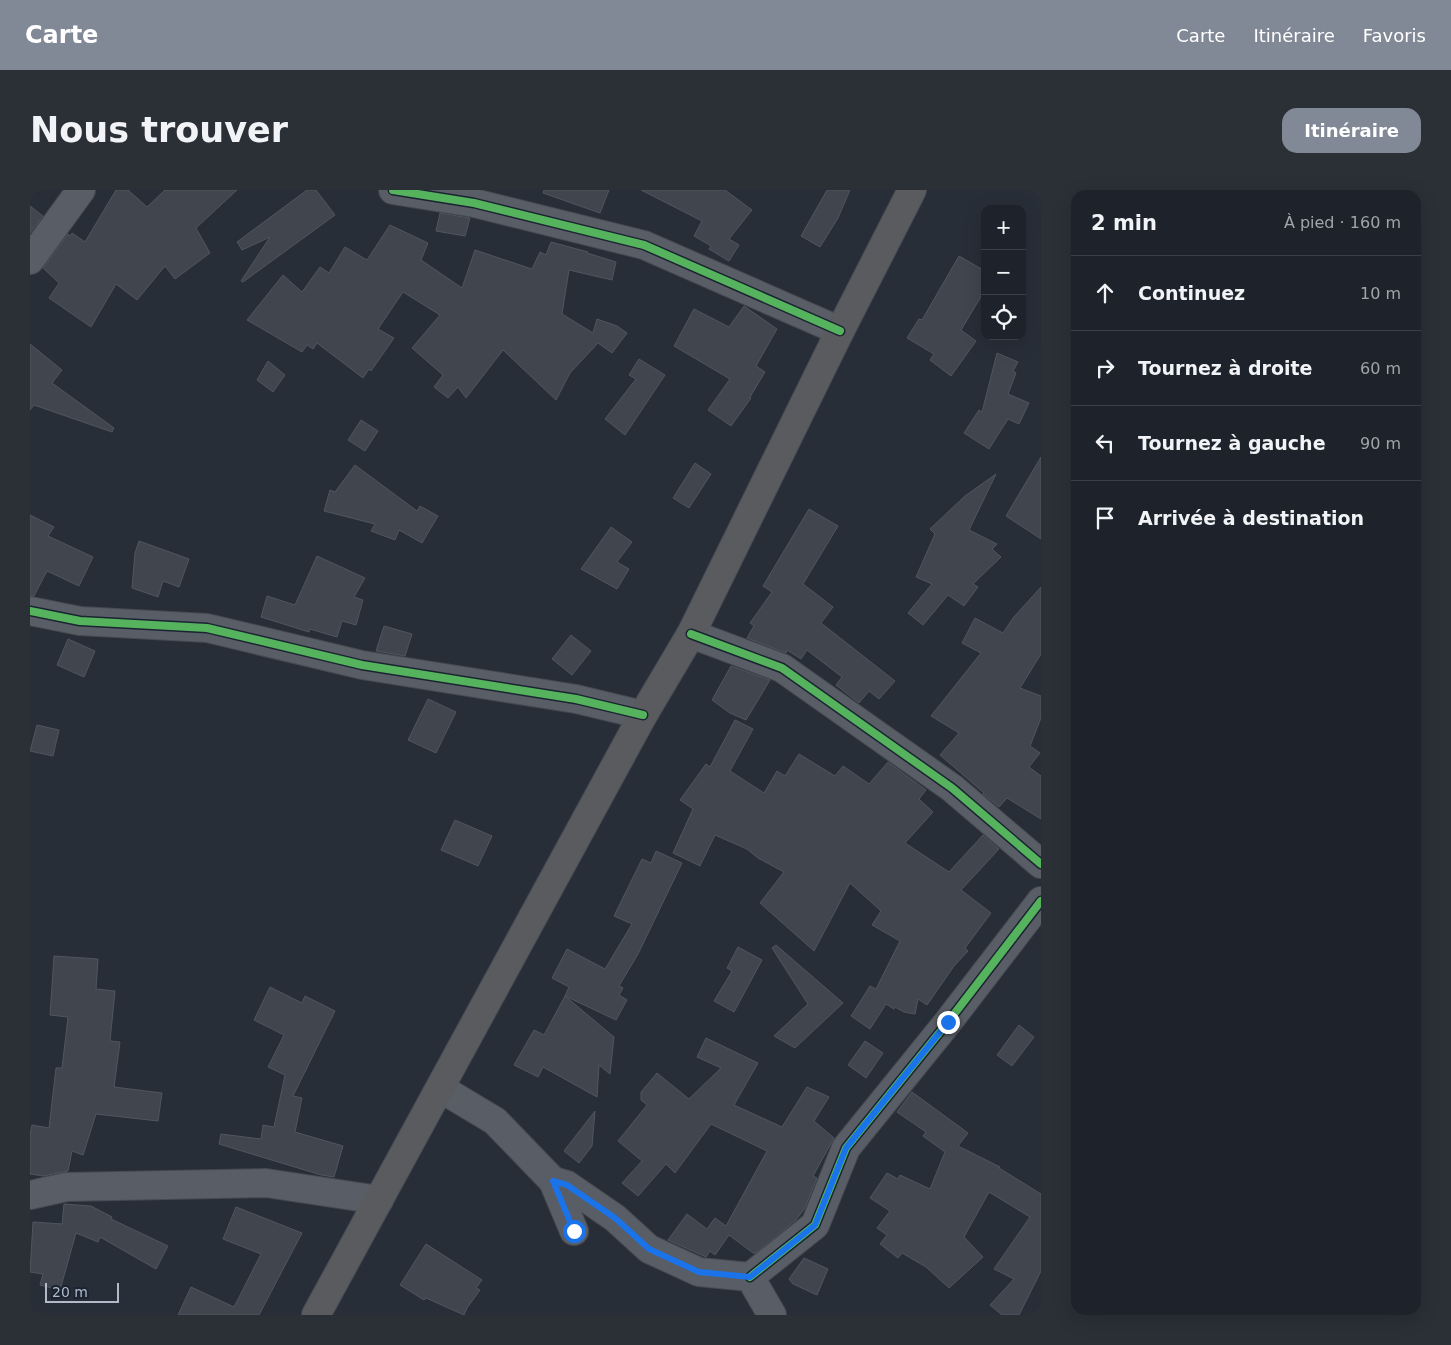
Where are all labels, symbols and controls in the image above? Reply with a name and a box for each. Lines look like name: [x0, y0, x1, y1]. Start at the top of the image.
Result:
text: Carte: [25, 21, 98, 49]
text: Carte: [1176, 25, 1225, 46]
text: Itinéraire: [1253, 25, 1335, 46]
text: Favoris: [1363, 25, 1426, 46]
button: Itinéraire: [1282, 108, 1421, 153]
text: Nous trouver: [30, 110, 288, 150]
map controls: [981, 205, 1026, 340]
button: +: [981, 205, 1026, 250]
text: 2 min: [1091, 211, 1157, 235]
text: À pied · 160 m: [1284, 213, 1401, 232]
button: −: [981, 250, 1026, 295]
icon: ahead: [1091, 279, 1119, 307]
text: Continuez: [1138, 282, 1245, 304]
text: 10 m: [1360, 284, 1401, 303]
button: locate: [981, 295, 1026, 340]
icon: right: [1091, 354, 1119, 382]
text: Tournez à droite: [1138, 357, 1312, 379]
text: 60 m: [1360, 359, 1401, 378]
icon: left: [1091, 429, 1119, 457]
text: Tournez à gauche: [1138, 432, 1326, 454]
text: 90 m: [1360, 434, 1401, 453]
icon: arrive: [1091, 504, 1119, 532]
text: Arrivée à destination: [1138, 507, 1364, 529]
route end: [937, 1011, 960, 1034]
route start: [563, 1220, 586, 1243]
scale bar: [45, 1280, 119, 1303]
text: 20 m: [52, 1284, 88, 1300]

